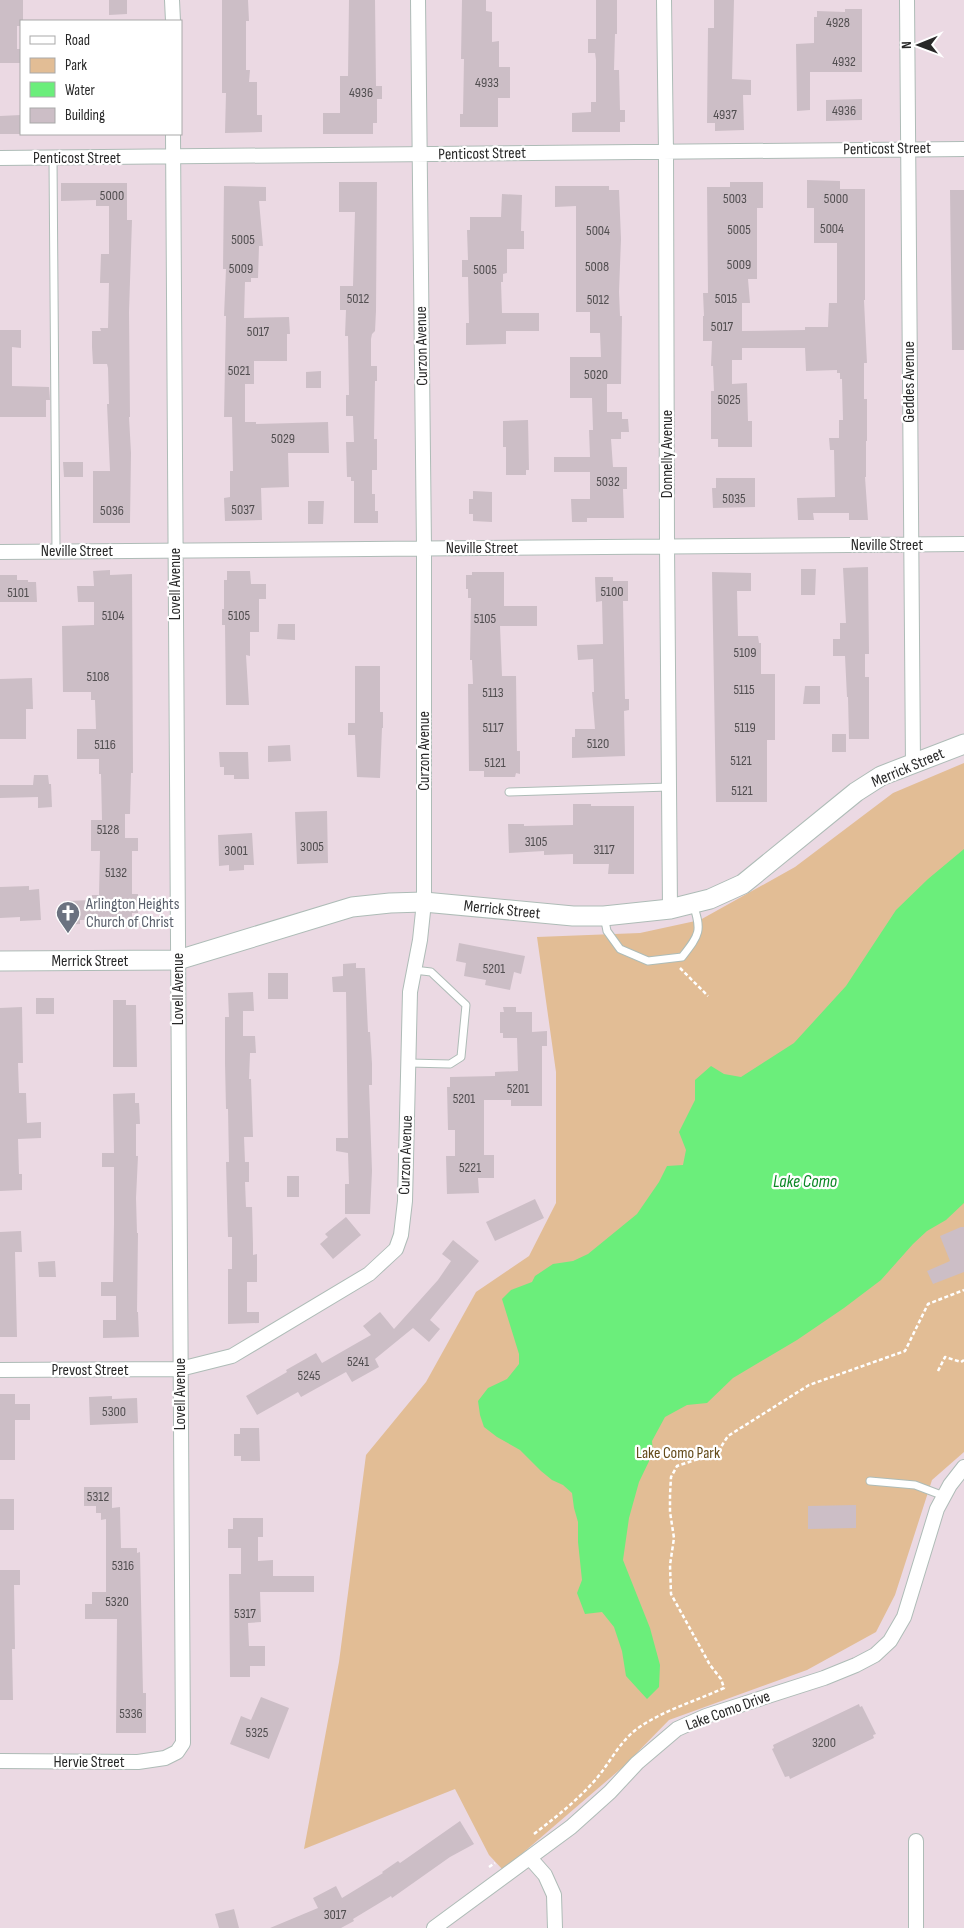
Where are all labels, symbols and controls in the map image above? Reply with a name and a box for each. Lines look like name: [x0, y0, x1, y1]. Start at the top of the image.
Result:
house number: 4928: [826, 14, 850, 31]
legend: [20, 20, 182, 135]
north arrow: [894, 20, 944, 70]
text: Road: [65, 31, 90, 50]
text: N: [898, 41, 915, 49]
house number: 4932: [832, 53, 856, 70]
text: Park: [65, 56, 87, 75]
house number: 4933: [475, 74, 499, 91]
text: Water: [65, 81, 96, 100]
house number: 4936: [349, 84, 373, 101]
house number: 4936: [832, 102, 856, 119]
text: Building: [65, 106, 105, 125]
house number: 4937: [713, 106, 737, 123]
street label: Penticost Street: [843, 139, 931, 159]
street label: Penticost Street: [438, 144, 526, 164]
street label: Penticost Street: [33, 149, 121, 168]
house number: 5000: [100, 187, 124, 204]
house number: 5003: [723, 190, 747, 207]
house number: 5000: [824, 190, 848, 207]
house number: 5004: [820, 220, 844, 237]
house number: 5005: [727, 221, 751, 238]
house number: 5004: [586, 222, 610, 239]
house number: 5005: [231, 231, 255, 248]
house number: 5009: [727, 256, 751, 273]
house number: 5008: [585, 258, 609, 275]
house number: 5009: [229, 260, 253, 277]
house number: 5005: [473, 261, 497, 278]
house number: 5012: [347, 290, 370, 307]
house number: 5015: [715, 290, 738, 307]
house number: 5012: [587, 291, 610, 308]
street label: Curzon Avenue: [412, 306, 432, 386]
house number: 5017: [711, 318, 734, 335]
house number: 5017: [247, 323, 270, 340]
street label: Geddes Avenue: [900, 341, 919, 423]
house number: 5021: [228, 362, 250, 379]
house number: 5020: [584, 366, 608, 383]
house number: 5025: [717, 391, 741, 408]
street label: Donnelly Avenue: [658, 410, 677, 498]
house number: 5029: [271, 430, 295, 447]
house number: 5032: [596, 473, 620, 490]
house number: 5035: [722, 490, 746, 507]
house number: 5037: [231, 501, 255, 518]
house number: 5036: [100, 502, 124, 519]
street label: Neville Street: [851, 536, 923, 555]
street label: Neville Street: [446, 539, 518, 558]
street label: Neville Street: [41, 542, 113, 561]
street label: Lovell Avenue: [166, 548, 185, 620]
house number: 5100: [600, 583, 624, 600]
house number: 5101: [7, 584, 29, 601]
house number: 5104: [102, 607, 124, 624]
house number: 5105: [228, 607, 251, 624]
house number: 5105: [474, 610, 497, 627]
house number: 5109: [734, 644, 756, 661]
house number: 5108: [87, 668, 109, 685]
house number: 5115: [733, 681, 755, 698]
house number: 5113: [482, 684, 504, 701]
street label: Curzon Avenue: [415, 711, 434, 791]
house number: 5117: [483, 719, 504, 736]
house number: 5119: [734, 719, 756, 736]
house number: 5120: [587, 735, 609, 752]
house number: 5116: [94, 736, 116, 753]
street label: Merrick Street: [869, 744, 947, 792]
house number: 5121: [730, 752, 752, 769]
house number: 5121: [484, 754, 506, 771]
house number: 5121: [731, 782, 753, 799]
house number: 5128: [97, 821, 119, 838]
house number: 3105: [525, 833, 548, 850]
house number: 3005: [300, 838, 324, 855]
house number: 3117: [593, 841, 615, 858]
house number: 3001: [224, 842, 248, 859]
house number: 5132: [105, 864, 127, 881]
place label: Arlington Heights Church of Christ: [85, 895, 180, 932]
street label: Merrick Street: [463, 897, 541, 923]
church icon: Arlington Heights Church of Christ: [55, 900, 81, 934]
street label: Merrick Street: [52, 952, 129, 971]
street label: Lovell Avenue: [169, 953, 188, 1025]
house number: 5201: [483, 960, 505, 977]
house number: 5201: [507, 1080, 529, 1097]
house number: 5201: [453, 1090, 475, 1107]
street label: Curzon Avenue: [395, 1115, 417, 1195]
house number: 5221: [459, 1159, 481, 1176]
water label: Lake Como: [773, 1171, 838, 1192]
house number: 5241: [347, 1353, 369, 1370]
street label: Lovell Avenue: [171, 1358, 190, 1430]
street label: Prevost Street: [51, 1361, 129, 1380]
house number: 5245: [298, 1367, 321, 1384]
house number: 5300: [102, 1403, 126, 1420]
park label: Lake Como Park: [636, 1444, 720, 1463]
house number: 5312: [87, 1488, 109, 1505]
house number: 5316: [112, 1557, 134, 1574]
house number: 5320: [105, 1593, 129, 1610]
house number: 5317: [234, 1605, 256, 1622]
street label: Lake Como Drive: [683, 1687, 773, 1735]
house number: 5336: [119, 1705, 143, 1722]
house number: 5325: [246, 1724, 269, 1741]
house number: 3200: [812, 1734, 836, 1751]
street label: Hervie Street: [53, 1753, 125, 1772]
house number: 3017: [324, 1906, 347, 1923]

